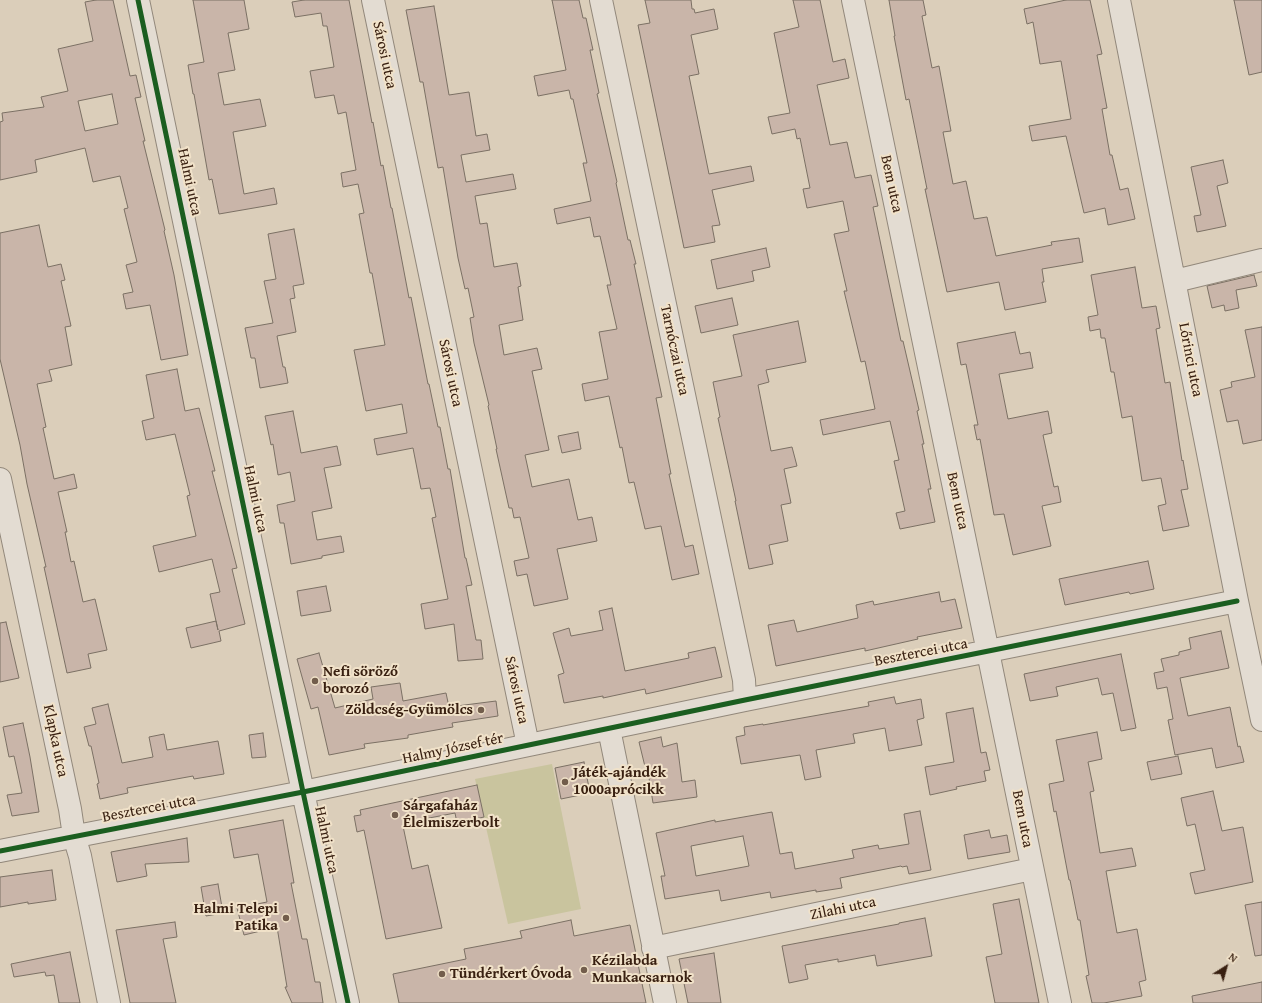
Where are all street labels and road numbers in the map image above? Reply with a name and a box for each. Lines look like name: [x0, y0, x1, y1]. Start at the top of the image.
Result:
street label: Sárosi utca: [368, 20, 400, 90]
street label: Halmi utca: [173, 147, 205, 217]
street label: Bem utca: [876, 154, 906, 214]
street label: Tarnóczai utca: [656, 303, 692, 397]
street label: Lőrinci utca: [1174, 321, 1206, 399]
street label: Sárosi utca: [434, 338, 466, 408]
street label: Halmi utca: [239, 464, 271, 534]
street label: Bem utca: [942, 471, 972, 531]
street label: Besztercei utca: [873, 635, 969, 671]
street label: Sárosi utca: [500, 655, 532, 725]
street label: Klapka utca: [39, 703, 71, 779]
street label: Halmy József tér: [401, 730, 505, 768]
street label: Bem utca: [1008, 789, 1036, 849]
street label: Besztercei utca: [101, 791, 197, 827]
street label: Halmi utca: [310, 805, 342, 875]
street label: Zilahi utca: [809, 893, 877, 925]

